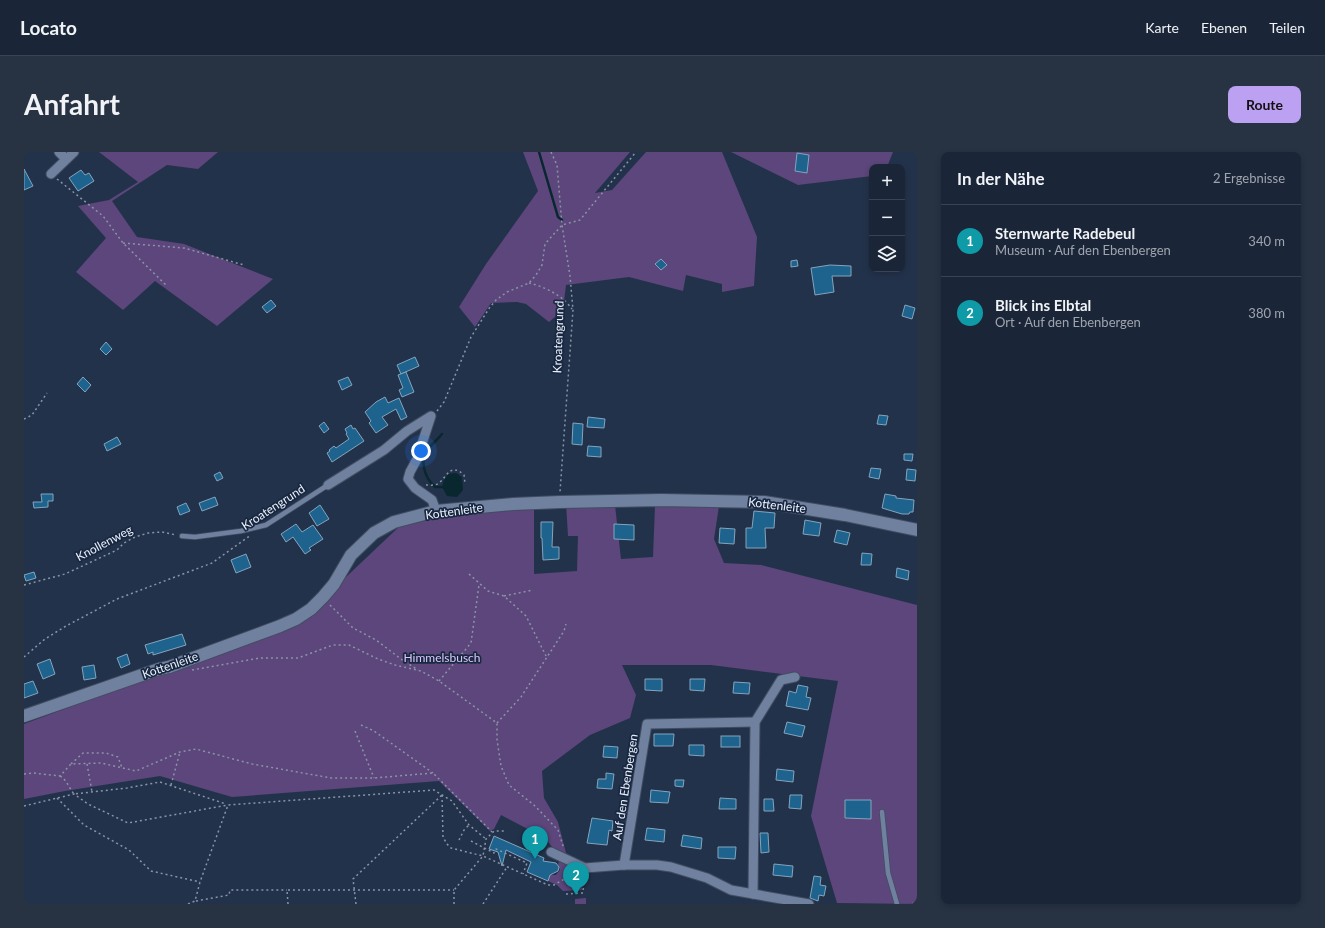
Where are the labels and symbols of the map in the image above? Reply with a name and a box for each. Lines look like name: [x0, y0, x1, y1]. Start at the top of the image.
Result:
street label: Kroatengrund: [549, 300, 567, 374]
your location: [411, 441, 431, 461]
street label: Kroatengrund: [238, 481, 308, 533]
street label: Kottenleite: [747, 494, 807, 516]
street label: Kottenleite: [424, 500, 484, 522]
street label: Knollenweg: [73, 522, 135, 564]
street label: Kottenleite: [140, 648, 200, 682]
park label: Himmelsbusch: [403, 650, 481, 665]
street label: Auf den Ebenbergen: [609, 733, 641, 841]
pin: 1: [522, 826, 548, 859]
pin: 2: [563, 862, 589, 895]

